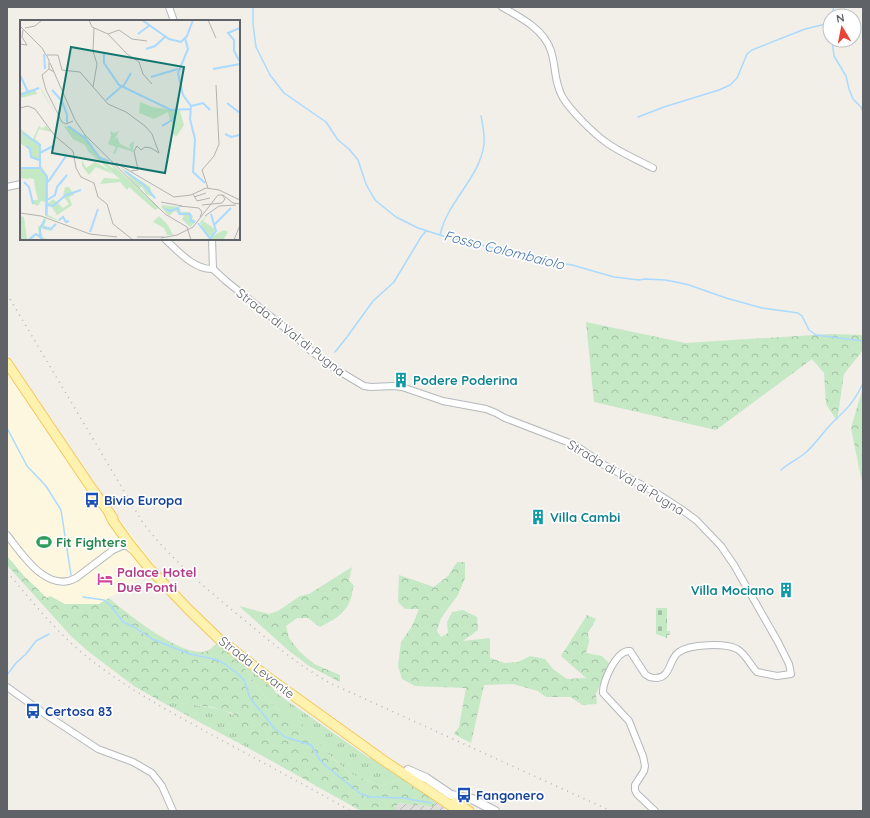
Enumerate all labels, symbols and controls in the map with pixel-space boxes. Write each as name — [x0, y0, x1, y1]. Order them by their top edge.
north arrow — [822, 8, 862, 48]
text: N — [835, 11, 845, 26]
inset map — [20, 20, 240, 240]
water label: Fosso Colombaiolo — [442, 226, 567, 274]
street label: Strada di Val di Pugna — [233, 285, 349, 379]
building icon: Podere Poderina — [392, 371, 410, 389]
place label: Podere Poderina — [413, 372, 518, 388]
street label: Strada di Val di Pugna — [565, 436, 687, 518]
bus stop icon: Bivio Europa — [83, 491, 101, 509]
place label: Bivio Europa — [104, 492, 182, 508]
building icon: Villa Cambi — [529, 508, 547, 526]
place label: Villa Cambi — [550, 509, 620, 525]
sports icon: Fit Fighters — [35, 533, 53, 551]
place label: Fit Fighters — [56, 534, 126, 550]
place label: Palace Hotel Due Ponti — [117, 564, 197, 595]
hotel icon: Palace Hotel Due Ponti — [96, 570, 114, 588]
building icon: Villa Mociano — [777, 581, 795, 599]
place label: Villa Mociano — [691, 582, 774, 598]
street label: Strada Levante — [216, 632, 298, 702]
bus stop icon: Certosa 83 — [24, 702, 42, 720]
place label: Certosa 83 — [45, 703, 112, 719]
bus stop icon: Fangonero — [455, 786, 473, 804]
place label: Fangonero — [476, 787, 544, 803]

